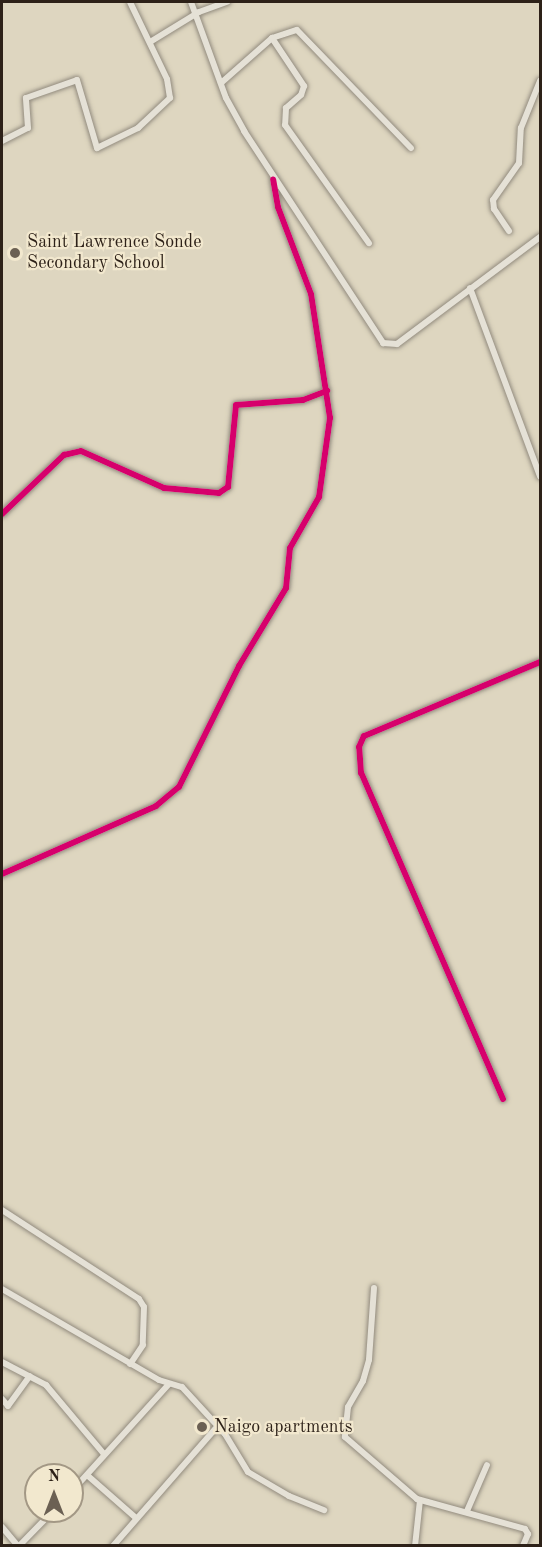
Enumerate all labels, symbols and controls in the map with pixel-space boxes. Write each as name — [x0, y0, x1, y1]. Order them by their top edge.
place label: Saint Lawrence Sonde Secondary School — [27, 232, 201, 274]
marker: Saint Lawrence Sonde Secondary School — [8, 246, 22, 260]
place label: Naigo apartments — [214, 1416, 352, 1438]
marker: Naigo apartments — [195, 1420, 209, 1434]
north arrow — [24, 1463, 84, 1523]
text: N — [48, 1469, 60, 1485]

